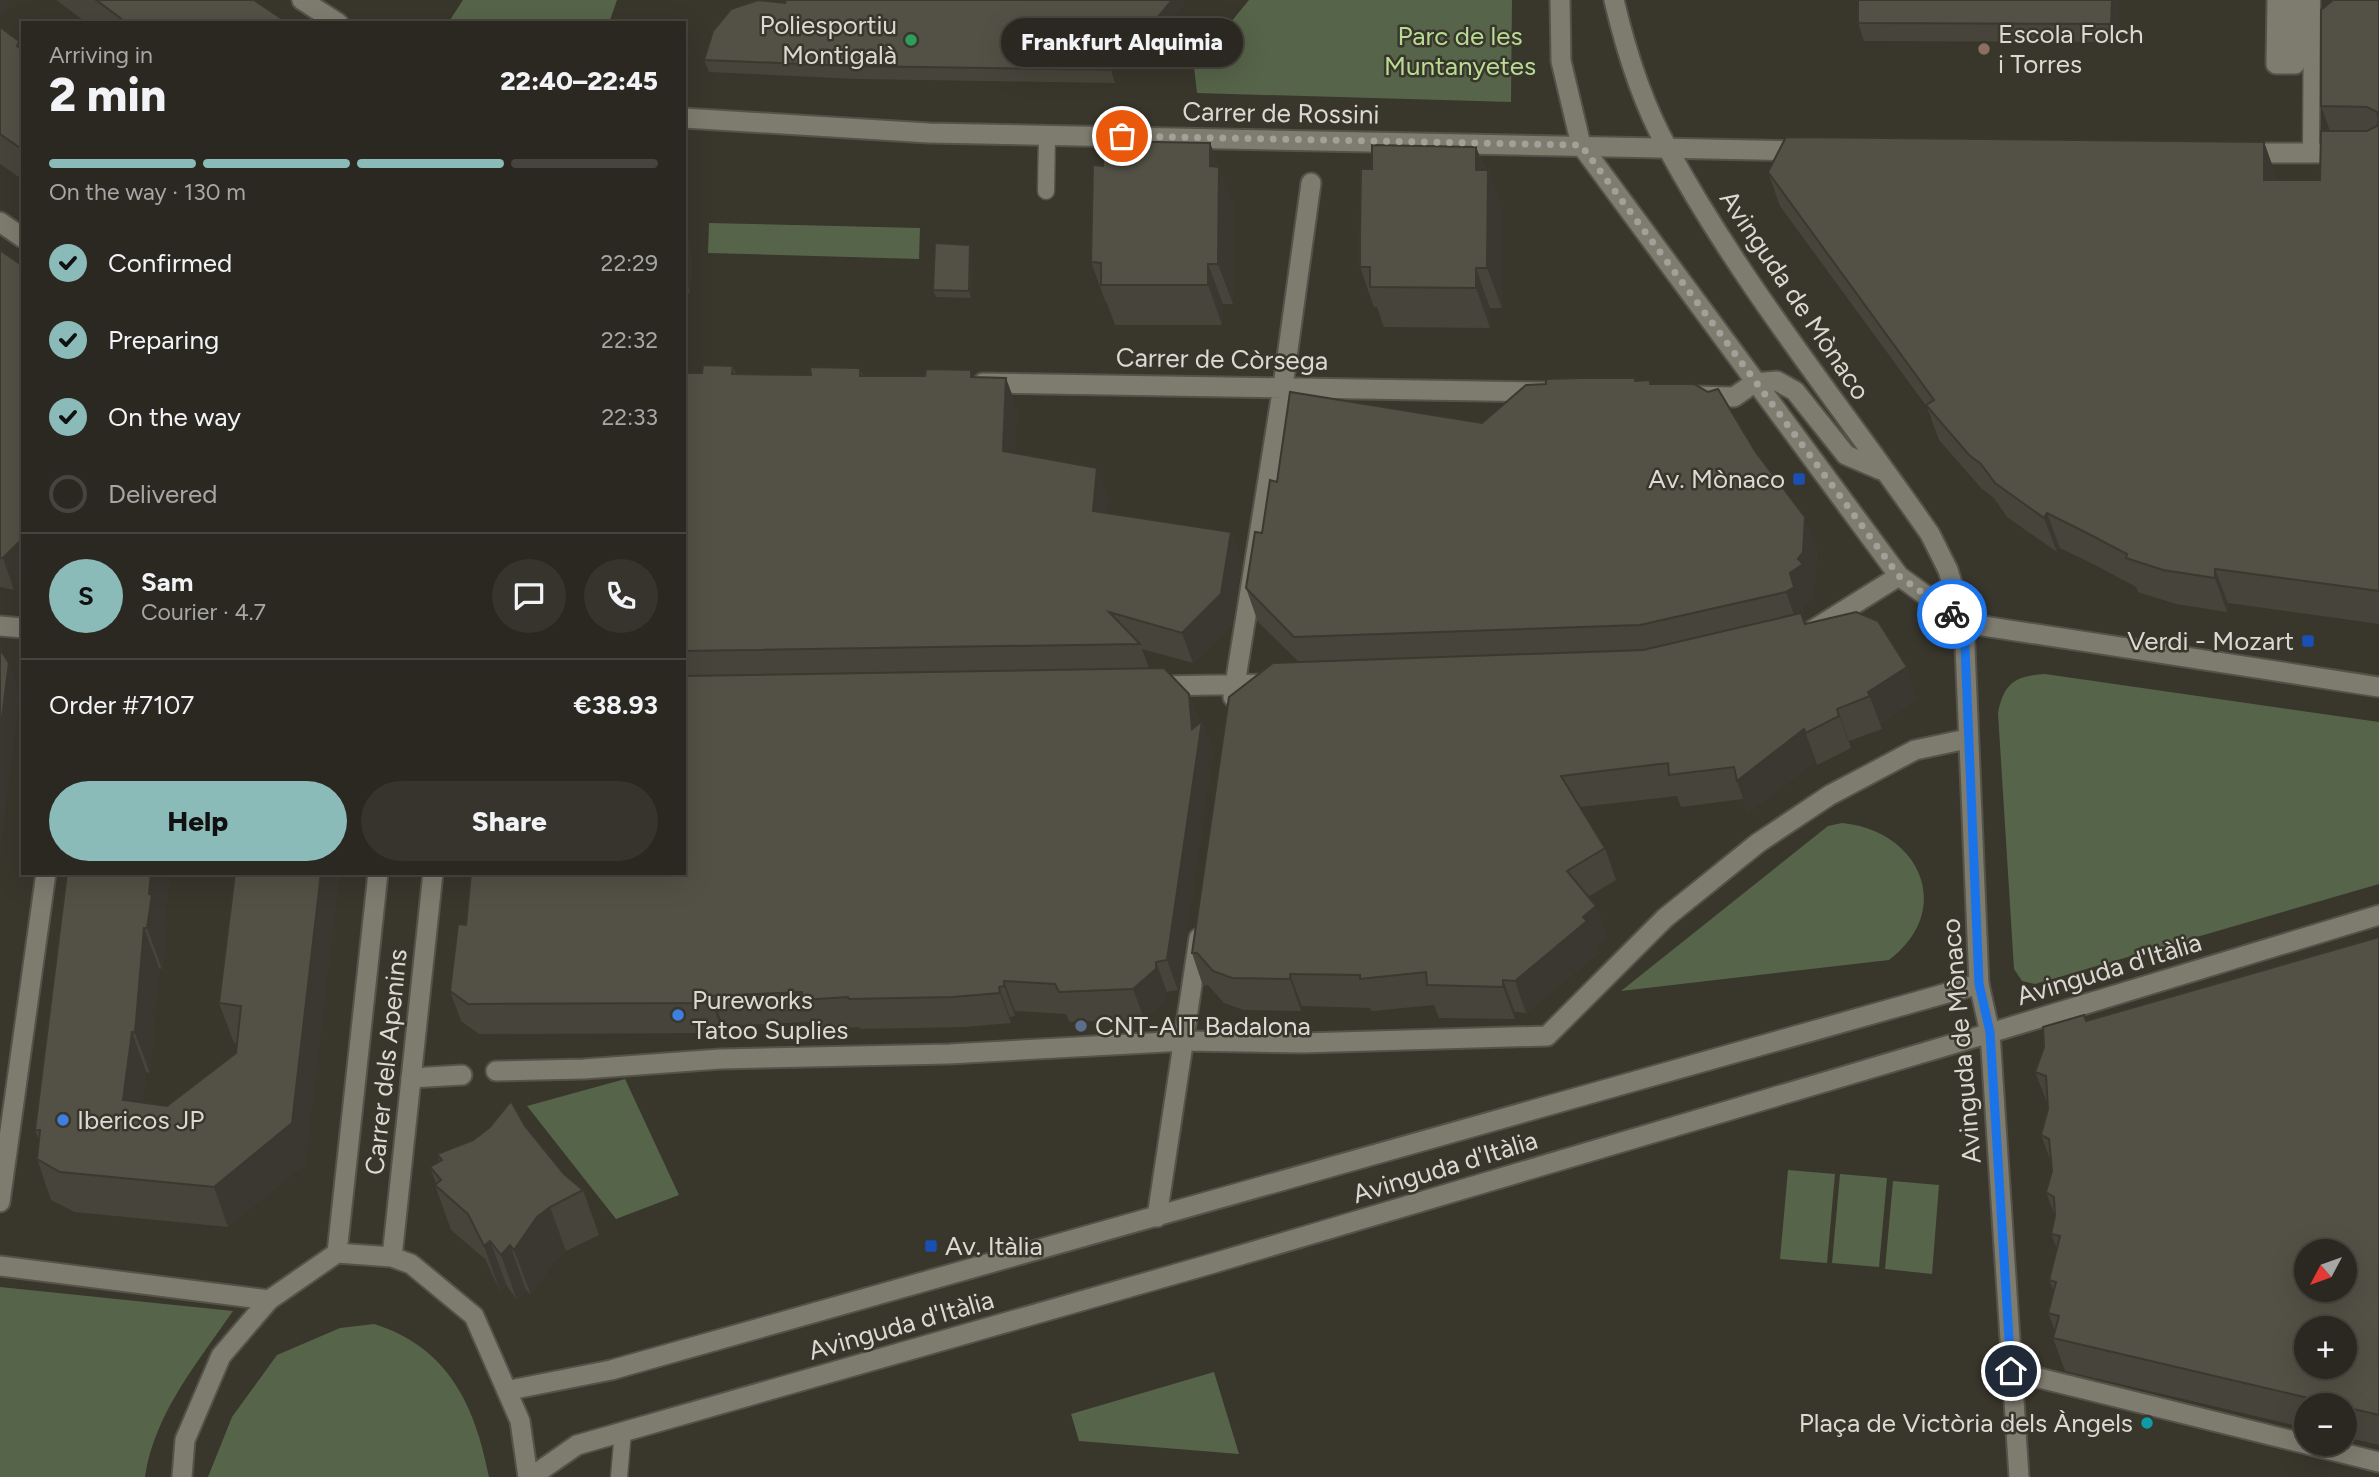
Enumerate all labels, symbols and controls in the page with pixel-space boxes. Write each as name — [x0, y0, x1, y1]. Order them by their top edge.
place label: Poliesportiu Montigalà — [759, 9, 897, 71]
callout: Frankfurt Alquimia — [1001, 17, 1243, 66]
place label: Escola Folch i Torres — [1998, 18, 2143, 80]
park label: Parc de les Muntanyetes — [1384, 20, 1536, 82]
text: Frankfurt Alquimia — [1021, 28, 1223, 56]
marker: Poliesportiu Montigalà — [903, 32, 919, 48]
text: Arriving in — [49, 41, 153, 69]
marker: Escola Folch i Torres — [1976, 41, 1992, 57]
text: 22:40–22:45 — [500, 65, 658, 97]
text: 2 min — [49, 67, 166, 123]
street label: Carrer de Rossini — [1182, 95, 1380, 131]
pin — [1092, 106, 1152, 166]
icon: bag — [1103, 117, 1141, 155]
text: On the way · 130 m — [49, 178, 246, 206]
street label: Avinguda de Mònaco — [1713, 184, 1877, 406]
icon: check — [49, 244, 87, 282]
text: Confirmed — [108, 247, 232, 279]
text: 22:29 — [601, 249, 658, 277]
icon: check — [49, 321, 87, 359]
text: Preparing — [108, 324, 219, 356]
text: 22:32 — [601, 326, 658, 354]
street label: Carrer de Còrsega — [1116, 341, 1328, 377]
icon: check — [49, 398, 87, 436]
text: On the way — [108, 401, 241, 433]
text: 22:33 — [601, 403, 658, 431]
place label: Av. Mònaco — [1648, 463, 1785, 495]
marker: Av. Mònaco — [1791, 471, 1807, 487]
text: Delivered — [108, 478, 217, 510]
button: chat — [492, 559, 566, 633]
button: phone — [584, 559, 658, 633]
text: Sam — [141, 566, 193, 598]
courier — [1917, 579, 1987, 649]
text: S — [78, 580, 94, 612]
icon: bike — [1933, 595, 1971, 633]
text: Courier · 4.7 — [141, 598, 266, 626]
place label: Verdi - Mozart — [2127, 625, 2294, 657]
marker: Verdi - Mozart — [2300, 633, 2316, 649]
text: Order #7107 — [49, 689, 194, 721]
text: €38.93 — [574, 689, 658, 721]
button: Help — [49, 781, 347, 861]
button: Share — [361, 781, 658, 861]
street label: Avinguda de Mònaco — [1934, 917, 1988, 1165]
street label: Avinguda d'Itàlia — [2013, 926, 2205, 1012]
street label: Carrer dels Apenins — [358, 947, 414, 1177]
place label: Pureworks Tatoo Suplies — [692, 984, 848, 1046]
marker: Pureworks Tatoo Suplies — [670, 1007, 686, 1023]
place label: CNT-AIT Badalona — [1095, 1010, 1311, 1042]
marker: CNT-AIT Badalona — [1073, 1018, 1089, 1034]
place label: Ibericos JP — [77, 1104, 204, 1136]
marker: Ibericos JP — [55, 1112, 71, 1128]
street label: Avinguda d'Itàlia — [1349, 1124, 1541, 1210]
place label: Av. Itàlia — [945, 1230, 1043, 1262]
marker: Av. Itàlia — [923, 1238, 939, 1254]
north arrow — [2294, 1239, 2357, 1302]
map controls — [2294, 1239, 2357, 1456]
street label: Avinguda d'Itàlia — [805, 1283, 997, 1367]
button: + — [2294, 1316, 2357, 1379]
pin — [1981, 1341, 2041, 1401]
icon: home — [1992, 1352, 2030, 1390]
button: − — [2294, 1393, 2357, 1456]
place label: Plaça de Victòria dels Àngels — [1799, 1407, 2133, 1439]
marker: Plaça de Victòria dels Àngels — [2139, 1415, 2155, 1431]

